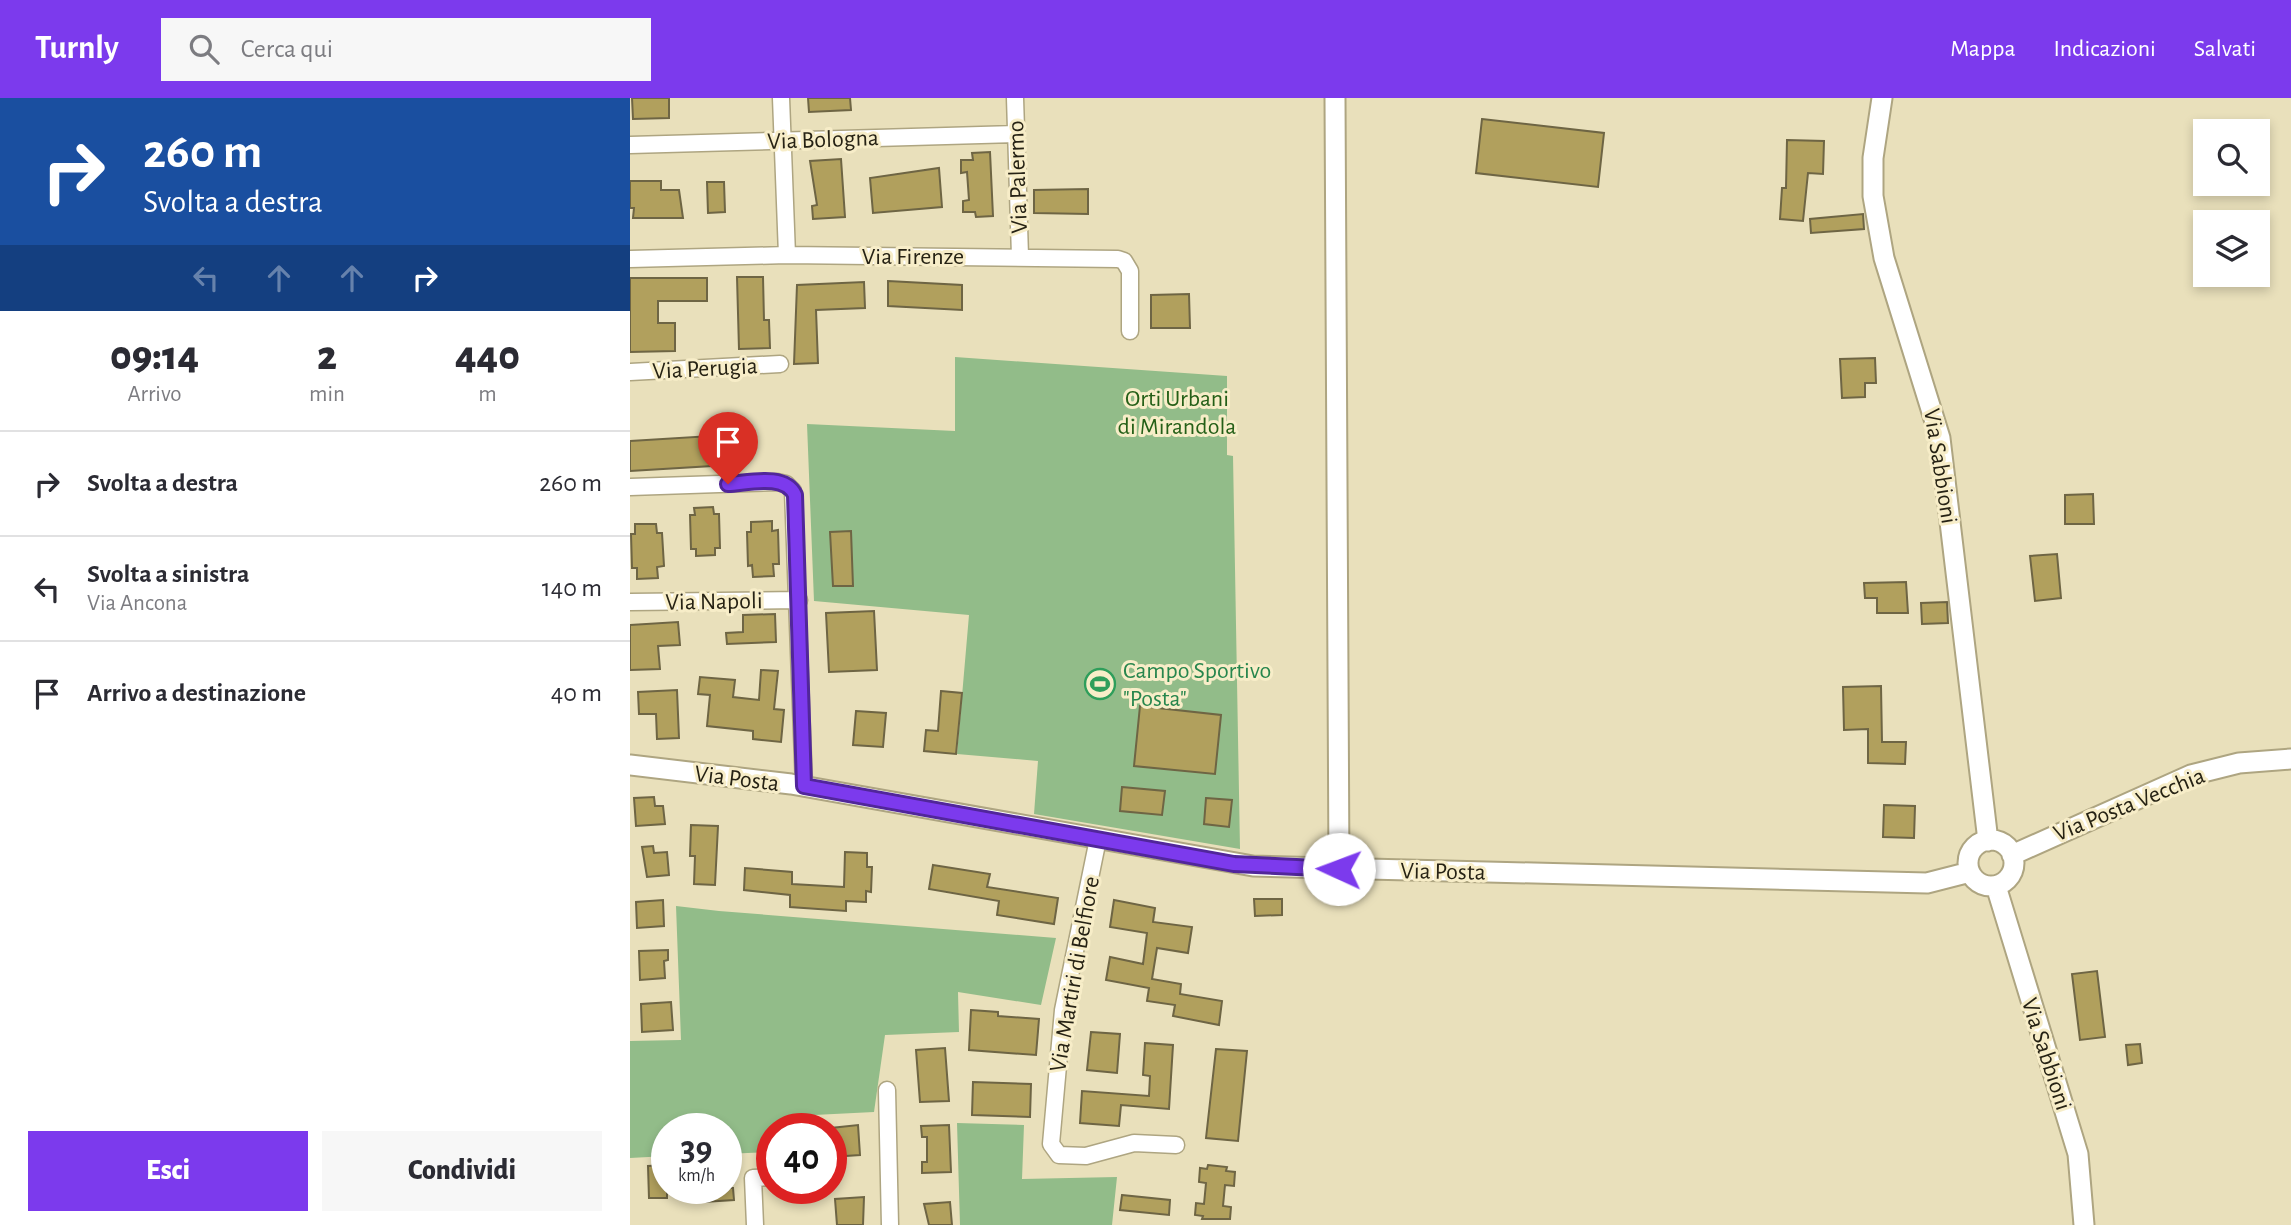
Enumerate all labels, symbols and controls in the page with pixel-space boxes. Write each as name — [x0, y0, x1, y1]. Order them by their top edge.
search box — [161, 18, 651, 81]
icon: search — [185, 30, 223, 68]
text: Turnly — [35, 32, 119, 65]
text: Cerca qui — [241, 36, 333, 62]
text: Mappa — [1950, 37, 2015, 61]
text: Indicazioni — [2053, 37, 2156, 61]
text: Salvati — [2194, 37, 2256, 61]
map controls — [2193, 119, 2270, 287]
button: search — [2193, 119, 2270, 196]
street label: Via Palermo — [1004, 120, 1032, 234]
icon: right — [28, 126, 119, 217]
street label: Via Bologna — [767, 126, 879, 154]
text: 260 m — [143, 128, 262, 177]
text: Svolta a destra — [143, 186, 323, 218]
button: layers — [2193, 210, 2270, 287]
street label: Via Firenze — [862, 245, 964, 269]
icon: left — [187, 259, 225, 297]
icon: ahead — [260, 259, 298, 297]
icon: ahead — [333, 259, 371, 297]
icon: right — [406, 259, 444, 297]
text: 09:14 — [110, 335, 199, 377]
text: 2 — [317, 335, 337, 377]
text: 440 — [455, 335, 520, 377]
street label: Via Perugia — [652, 354, 758, 384]
text: Arrivo — [127, 383, 182, 406]
text: min — [309, 383, 345, 406]
text: m — [478, 383, 497, 406]
park label: Orti Urbani di Mirandola — [1118, 387, 1236, 439]
street label: Via Sabbioni — [1919, 407, 1961, 526]
pin — [698, 412, 758, 484]
icon: arrive — [709, 423, 747, 461]
icon: right — [28, 465, 66, 503]
text: Svolta a destra — [87, 470, 238, 496]
text: 260 m — [539, 470, 602, 496]
text: Svolta a sinistra — [87, 561, 249, 587]
icon: left — [28, 570, 66, 608]
text: 140 m — [542, 575, 602, 601]
street label: Via Napoli — [665, 589, 763, 615]
text: Via Ancona — [87, 592, 187, 615]
place label: Campo Sportivo "Posta" — [1123, 659, 1271, 711]
sports icon: Campo Sportivo "Posta" — [1083, 667, 1117, 701]
icon: arrive — [28, 675, 66, 713]
text: Arrivo a destinazione — [87, 680, 306, 706]
text: 40 m — [551, 680, 602, 706]
street label: Via Posta — [693, 762, 781, 796]
street label: Via Posta Vecchia — [2050, 764, 2208, 846]
position arrow — [1302, 832, 1376, 906]
street label: Via Posta — [1400, 859, 1486, 885]
street label: Via Martiri di Belfiore — [1046, 875, 1104, 1074]
street label: Via Sabbioni — [2017, 995, 2075, 1113]
speed limit sign: 40 — [756, 1113, 847, 1204]
button: Esci — [28, 1131, 308, 1211]
button: Condividi — [322, 1131, 602, 1211]
text: 39 — [680, 1132, 712, 1167]
text: km/h — [678, 1167, 715, 1185]

